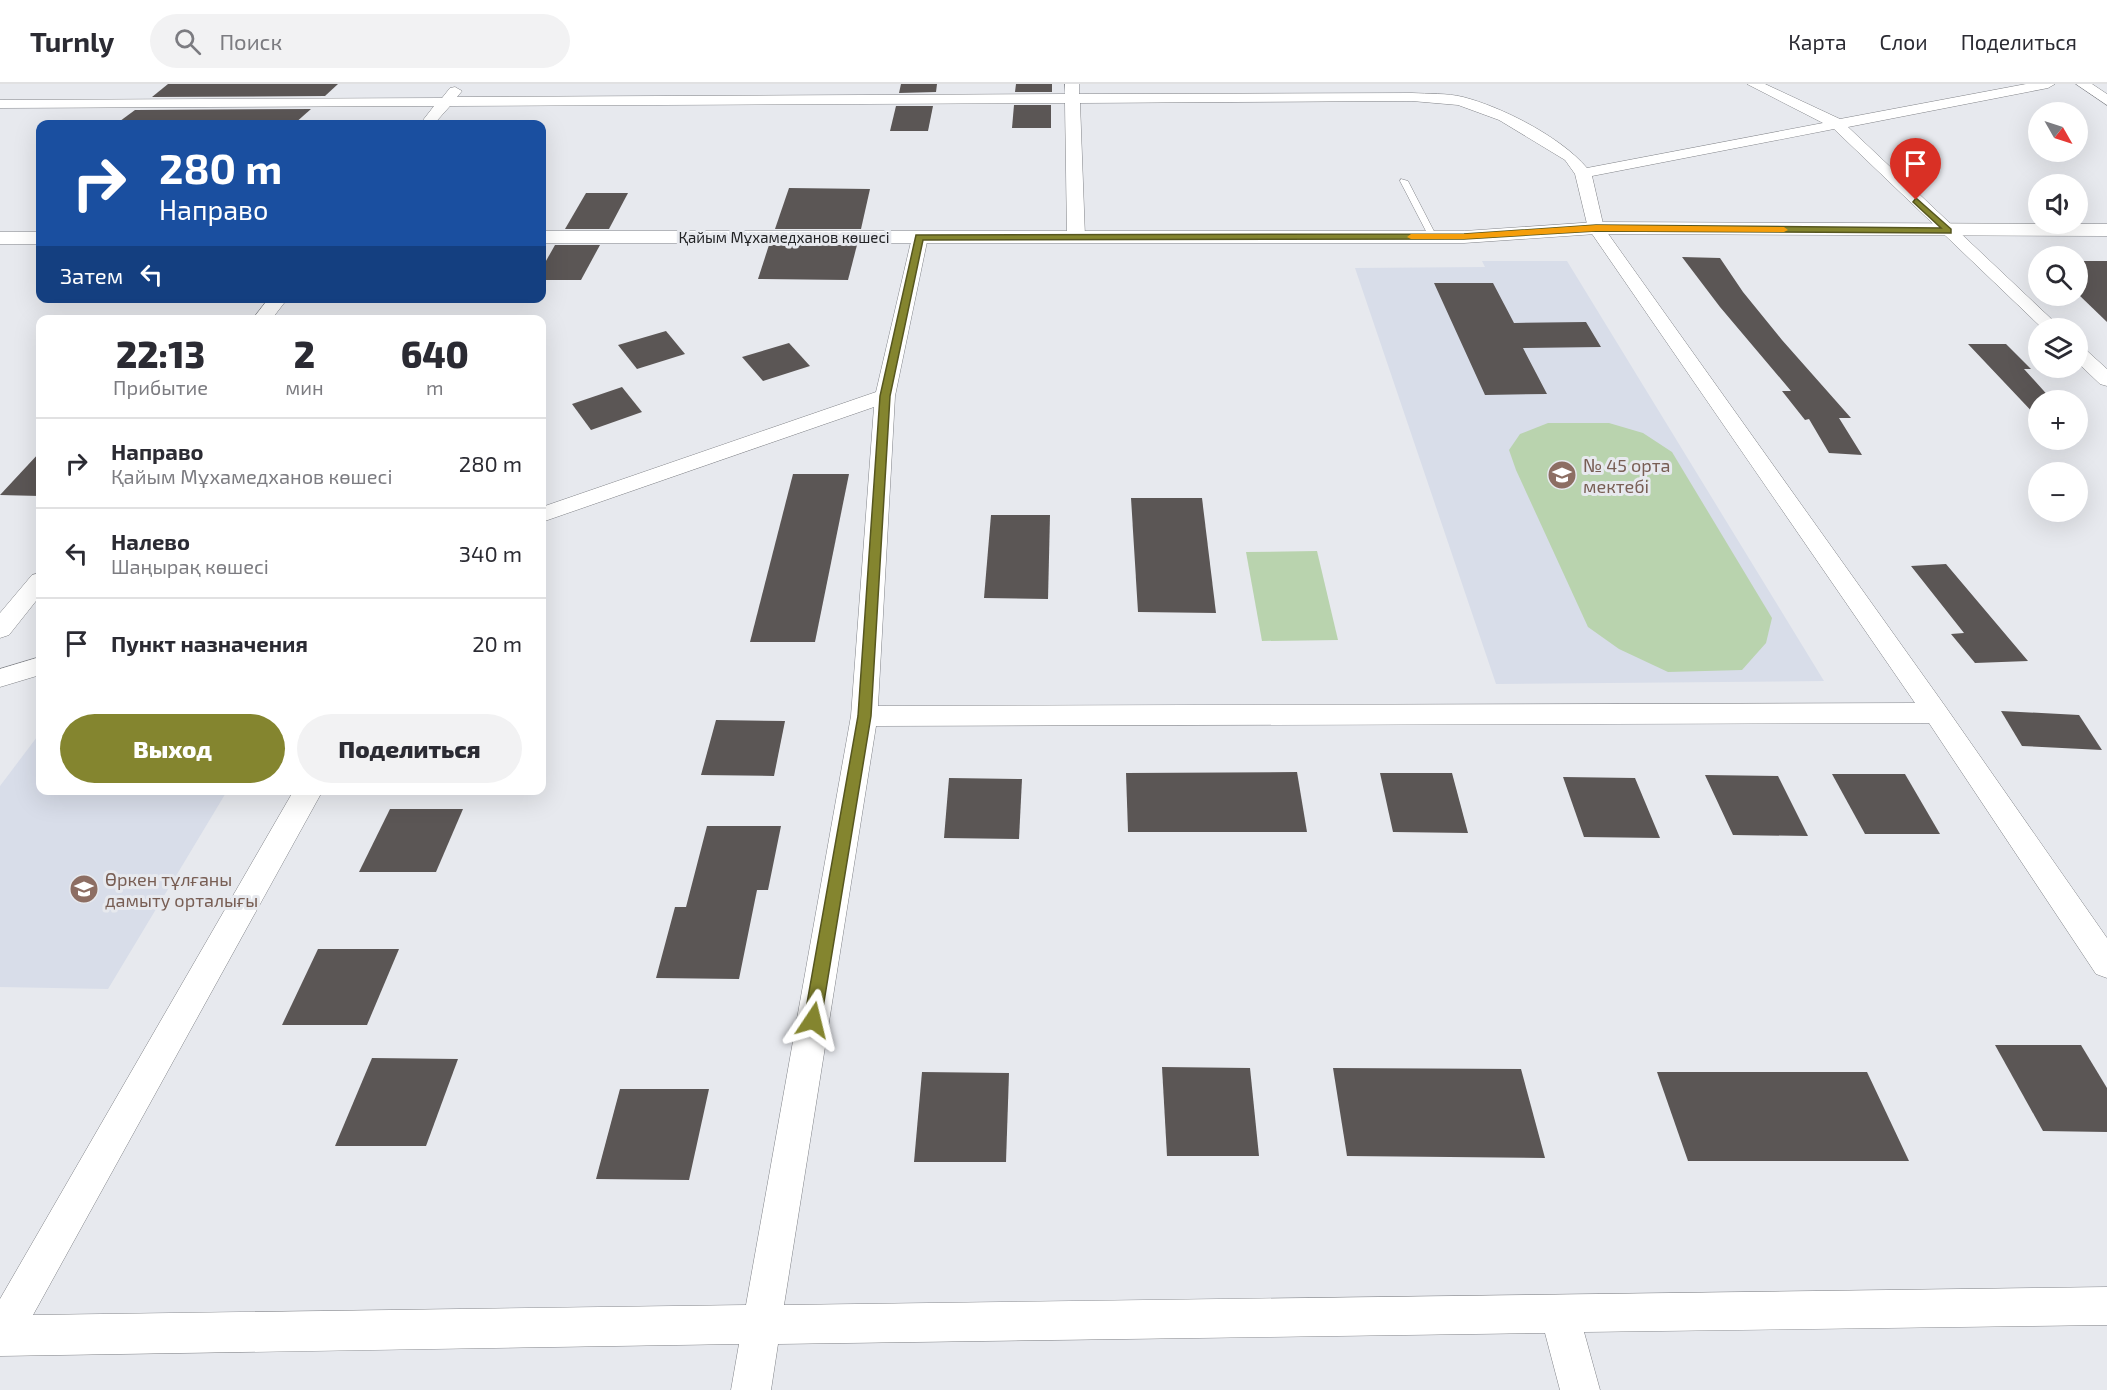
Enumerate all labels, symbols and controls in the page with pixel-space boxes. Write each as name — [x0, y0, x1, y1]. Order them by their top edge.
search box — [150, 14, 570, 68]
text: Turnly — [30, 24, 114, 58]
icon: search — [171, 25, 204, 58]
text: Поиск — [219, 28, 282, 54]
text: Карта — [1788, 29, 1847, 54]
text: Слои — [1880, 29, 1928, 54]
text: Поделиться — [1961, 29, 2077, 54]
north arrow — [2028, 102, 2088, 162]
map controls — [2028, 102, 2088, 522]
pin — [1890, 138, 1941, 200]
text: 280 m — [159, 142, 282, 192]
icon: right — [60, 144, 138, 222]
icon: arrive — [1899, 147, 1932, 180]
button: sound — [2028, 174, 2088, 234]
text: Направо — [159, 193, 268, 225]
street label: Қайым Мұхамедханов көшесі — [678, 228, 890, 246]
button: search — [2028, 246, 2088, 306]
icon: left — [135, 258, 168, 291]
text: Затем — [60, 262, 123, 288]
button: layers — [2028, 318, 2088, 378]
text: 22:13 — [116, 332, 205, 375]
text: 2 — [294, 332, 315, 375]
text: 640 — [401, 332, 469, 375]
text: Прибытие — [113, 375, 208, 399]
text: мин — [285, 375, 324, 399]
text: m — [426, 375, 444, 399]
button: + — [2028, 390, 2088, 450]
text: Направо — [111, 438, 204, 464]
icon: right — [60, 447, 93, 480]
text: 280 m — [459, 450, 522, 476]
place label: № 45 орта мектебі — [1583, 454, 1671, 497]
school or university icon: № 45 орта мектебі — [1546, 459, 1578, 491]
button: − — [2028, 462, 2088, 522]
text: Қайым Мұхамедханов көшесі — [111, 464, 392, 488]
text: Налево — [111, 528, 190, 554]
icon: left — [60, 537, 93, 570]
text: 340 m — [459, 540, 522, 566]
text: Шаңырақ көшесі — [111, 554, 269, 578]
icon: arrive — [60, 627, 93, 660]
text: Пункт назначения — [111, 630, 308, 656]
text: 20 m — [472, 630, 522, 656]
button: Выход — [60, 714, 285, 783]
button: Поделиться — [297, 714, 522, 783]
place label: Өркен тұлғаны дамыту орталығы — [105, 868, 258, 911]
school or university icon: Өркен тұлғаны дамыту орталығы — [68, 873, 100, 905]
position arrow — [781, 988, 845, 1052]

